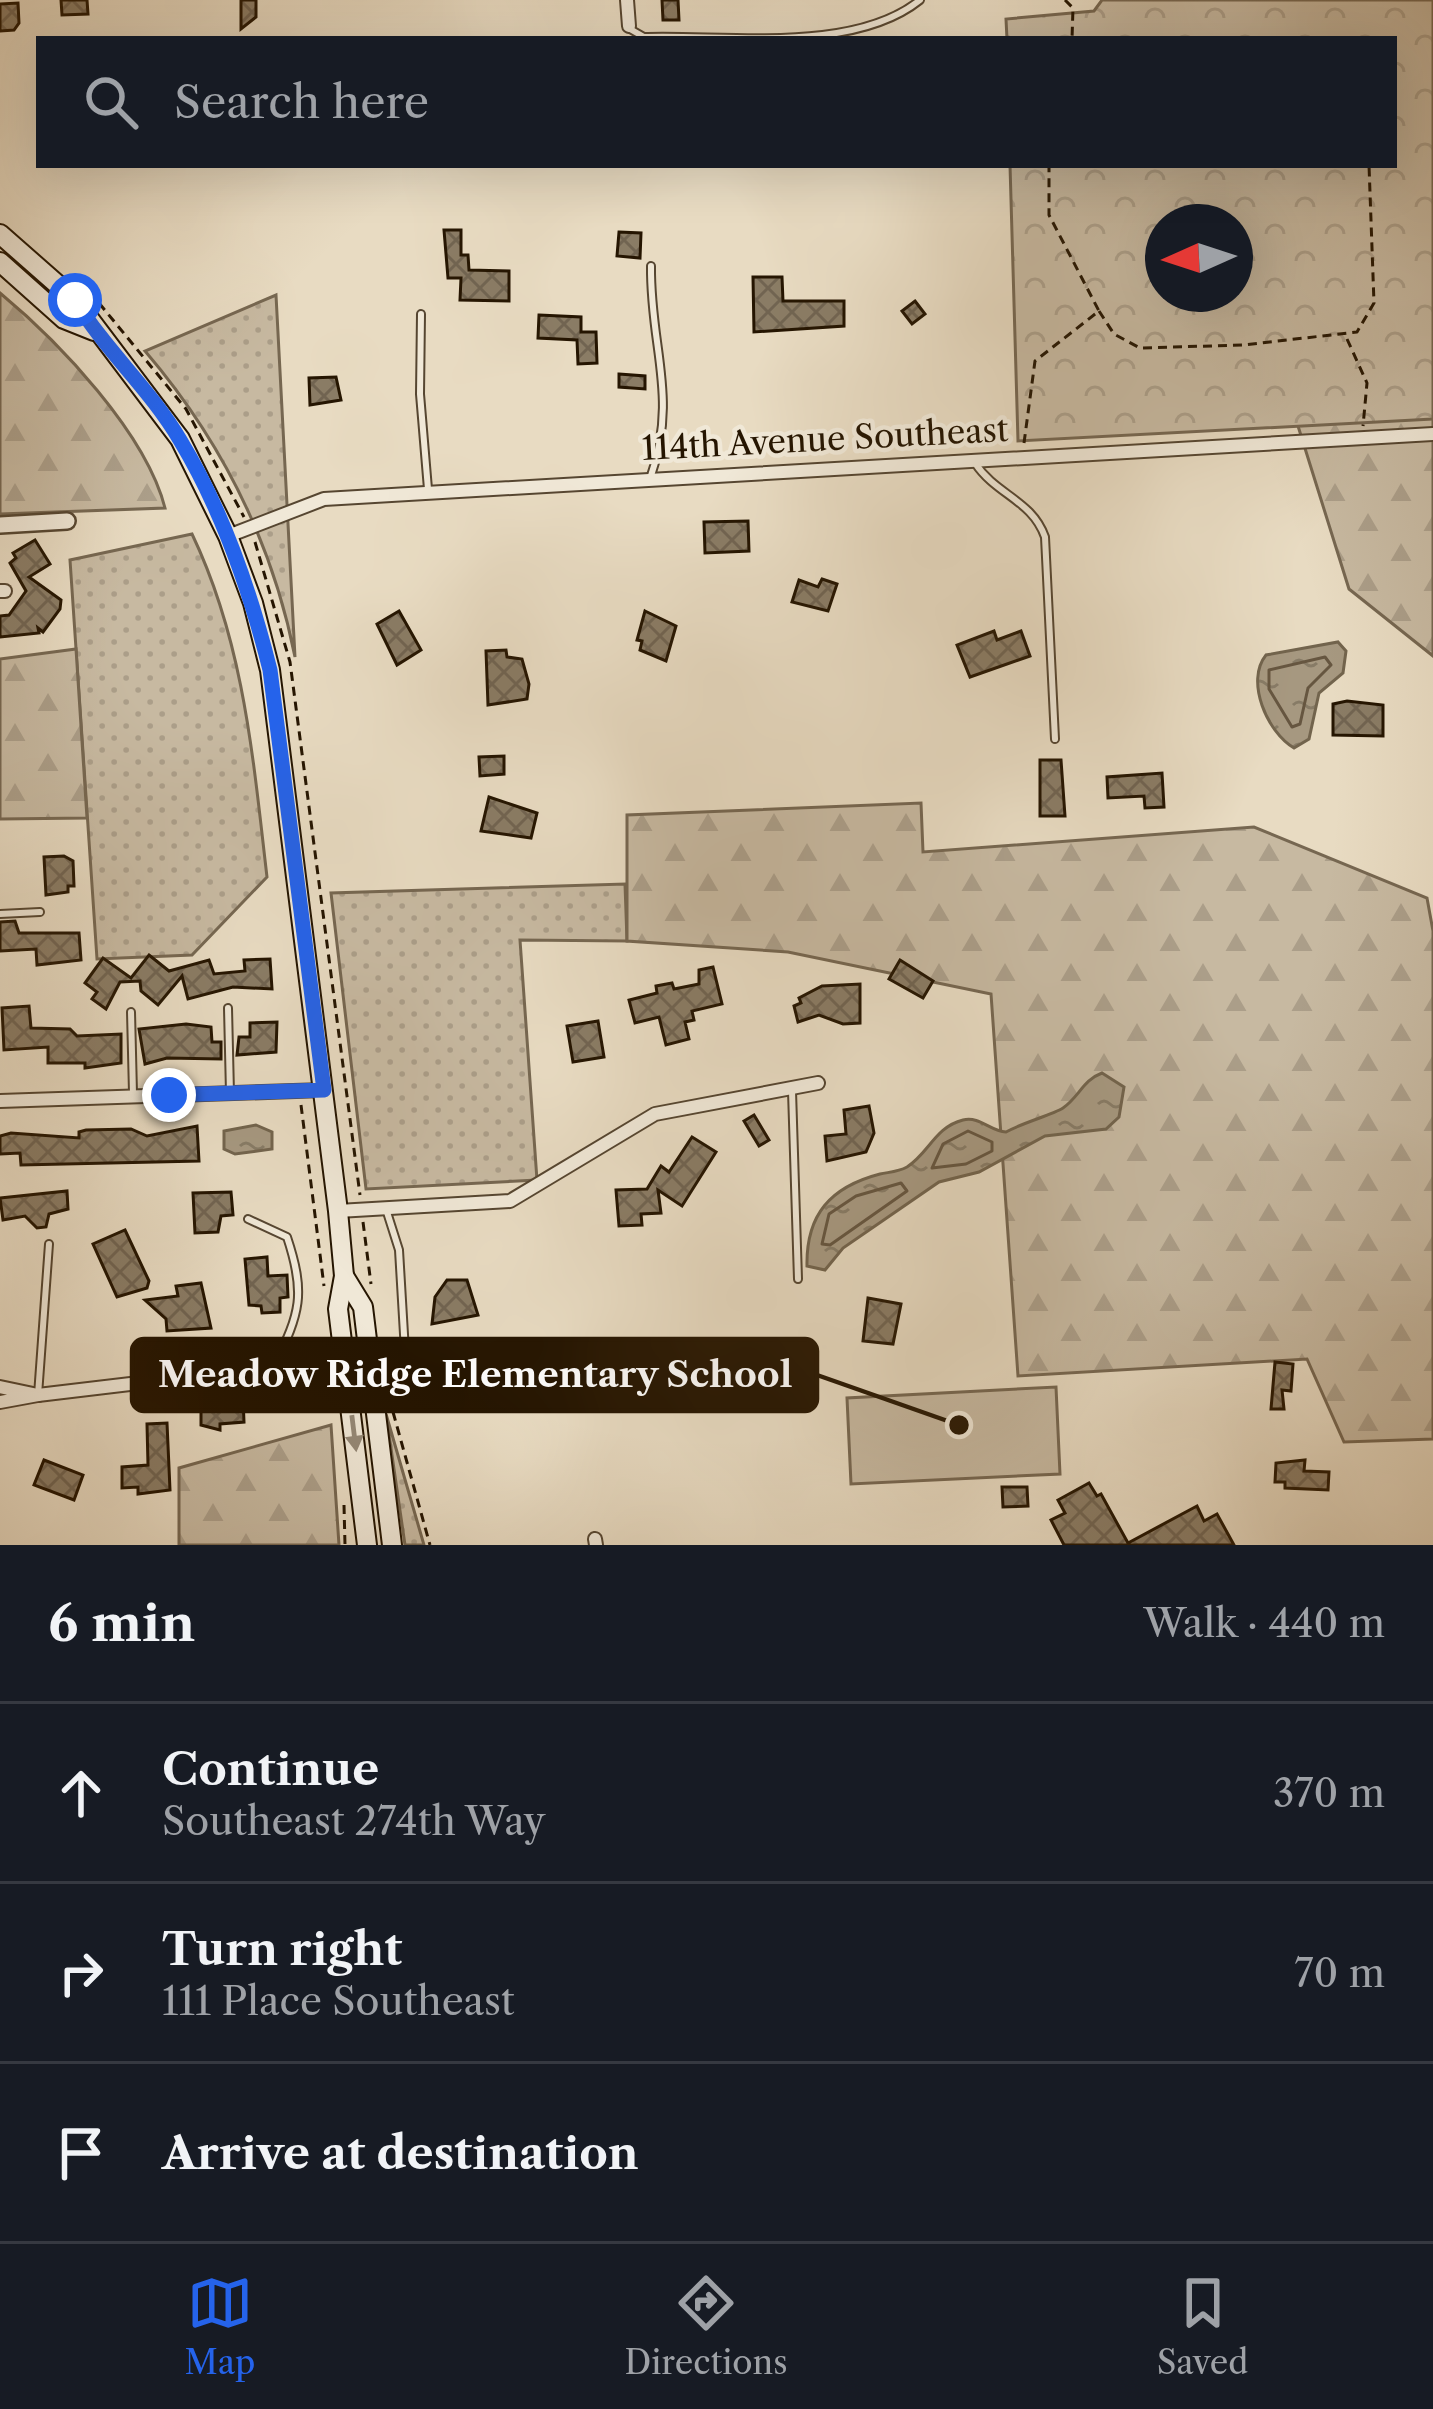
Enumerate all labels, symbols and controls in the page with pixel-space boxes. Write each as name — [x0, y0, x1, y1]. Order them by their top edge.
search box — [36, 36, 1397, 168]
icon: search — [78, 69, 144, 135]
text: Search here — [174, 74, 429, 130]
north arrow — [1145, 204, 1253, 312]
route start — [48, 273, 102, 327]
street label: 114th Avenue Southeast — [641, 409, 1010, 469]
route end — [142, 1068, 196, 1122]
callout: Meadow Ridge Elementary School — [132, 1339, 817, 1411]
text: Meadow Ridge Elementary School — [158, 1352, 792, 1396]
one-way arrow — [344, 1415, 363, 1452]
text: 6 min — [48, 1592, 195, 1654]
text: Walk · 440 m — [1144, 1599, 1385, 1647]
text: Continue — [162, 1741, 379, 1797]
icon: ahead — [48, 1760, 114, 1826]
text: 370 m — [1273, 1769, 1385, 1817]
text: Southeast 274th Way — [162, 1797, 545, 1845]
text: Turn right — [162, 1921, 402, 1977]
icon: right — [48, 1940, 114, 2006]
text: 70 m — [1294, 1949, 1385, 1997]
text: 111 Place Southeast — [162, 1977, 515, 2025]
icon: arrive — [48, 2120, 114, 2186]
text: Arrive at destination — [162, 2125, 639, 2181]
tab: Map — [185, 2270, 255, 2383]
tab: Directions — [625, 2270, 788, 2383]
tab: Saved — [1157, 2270, 1248, 2383]

